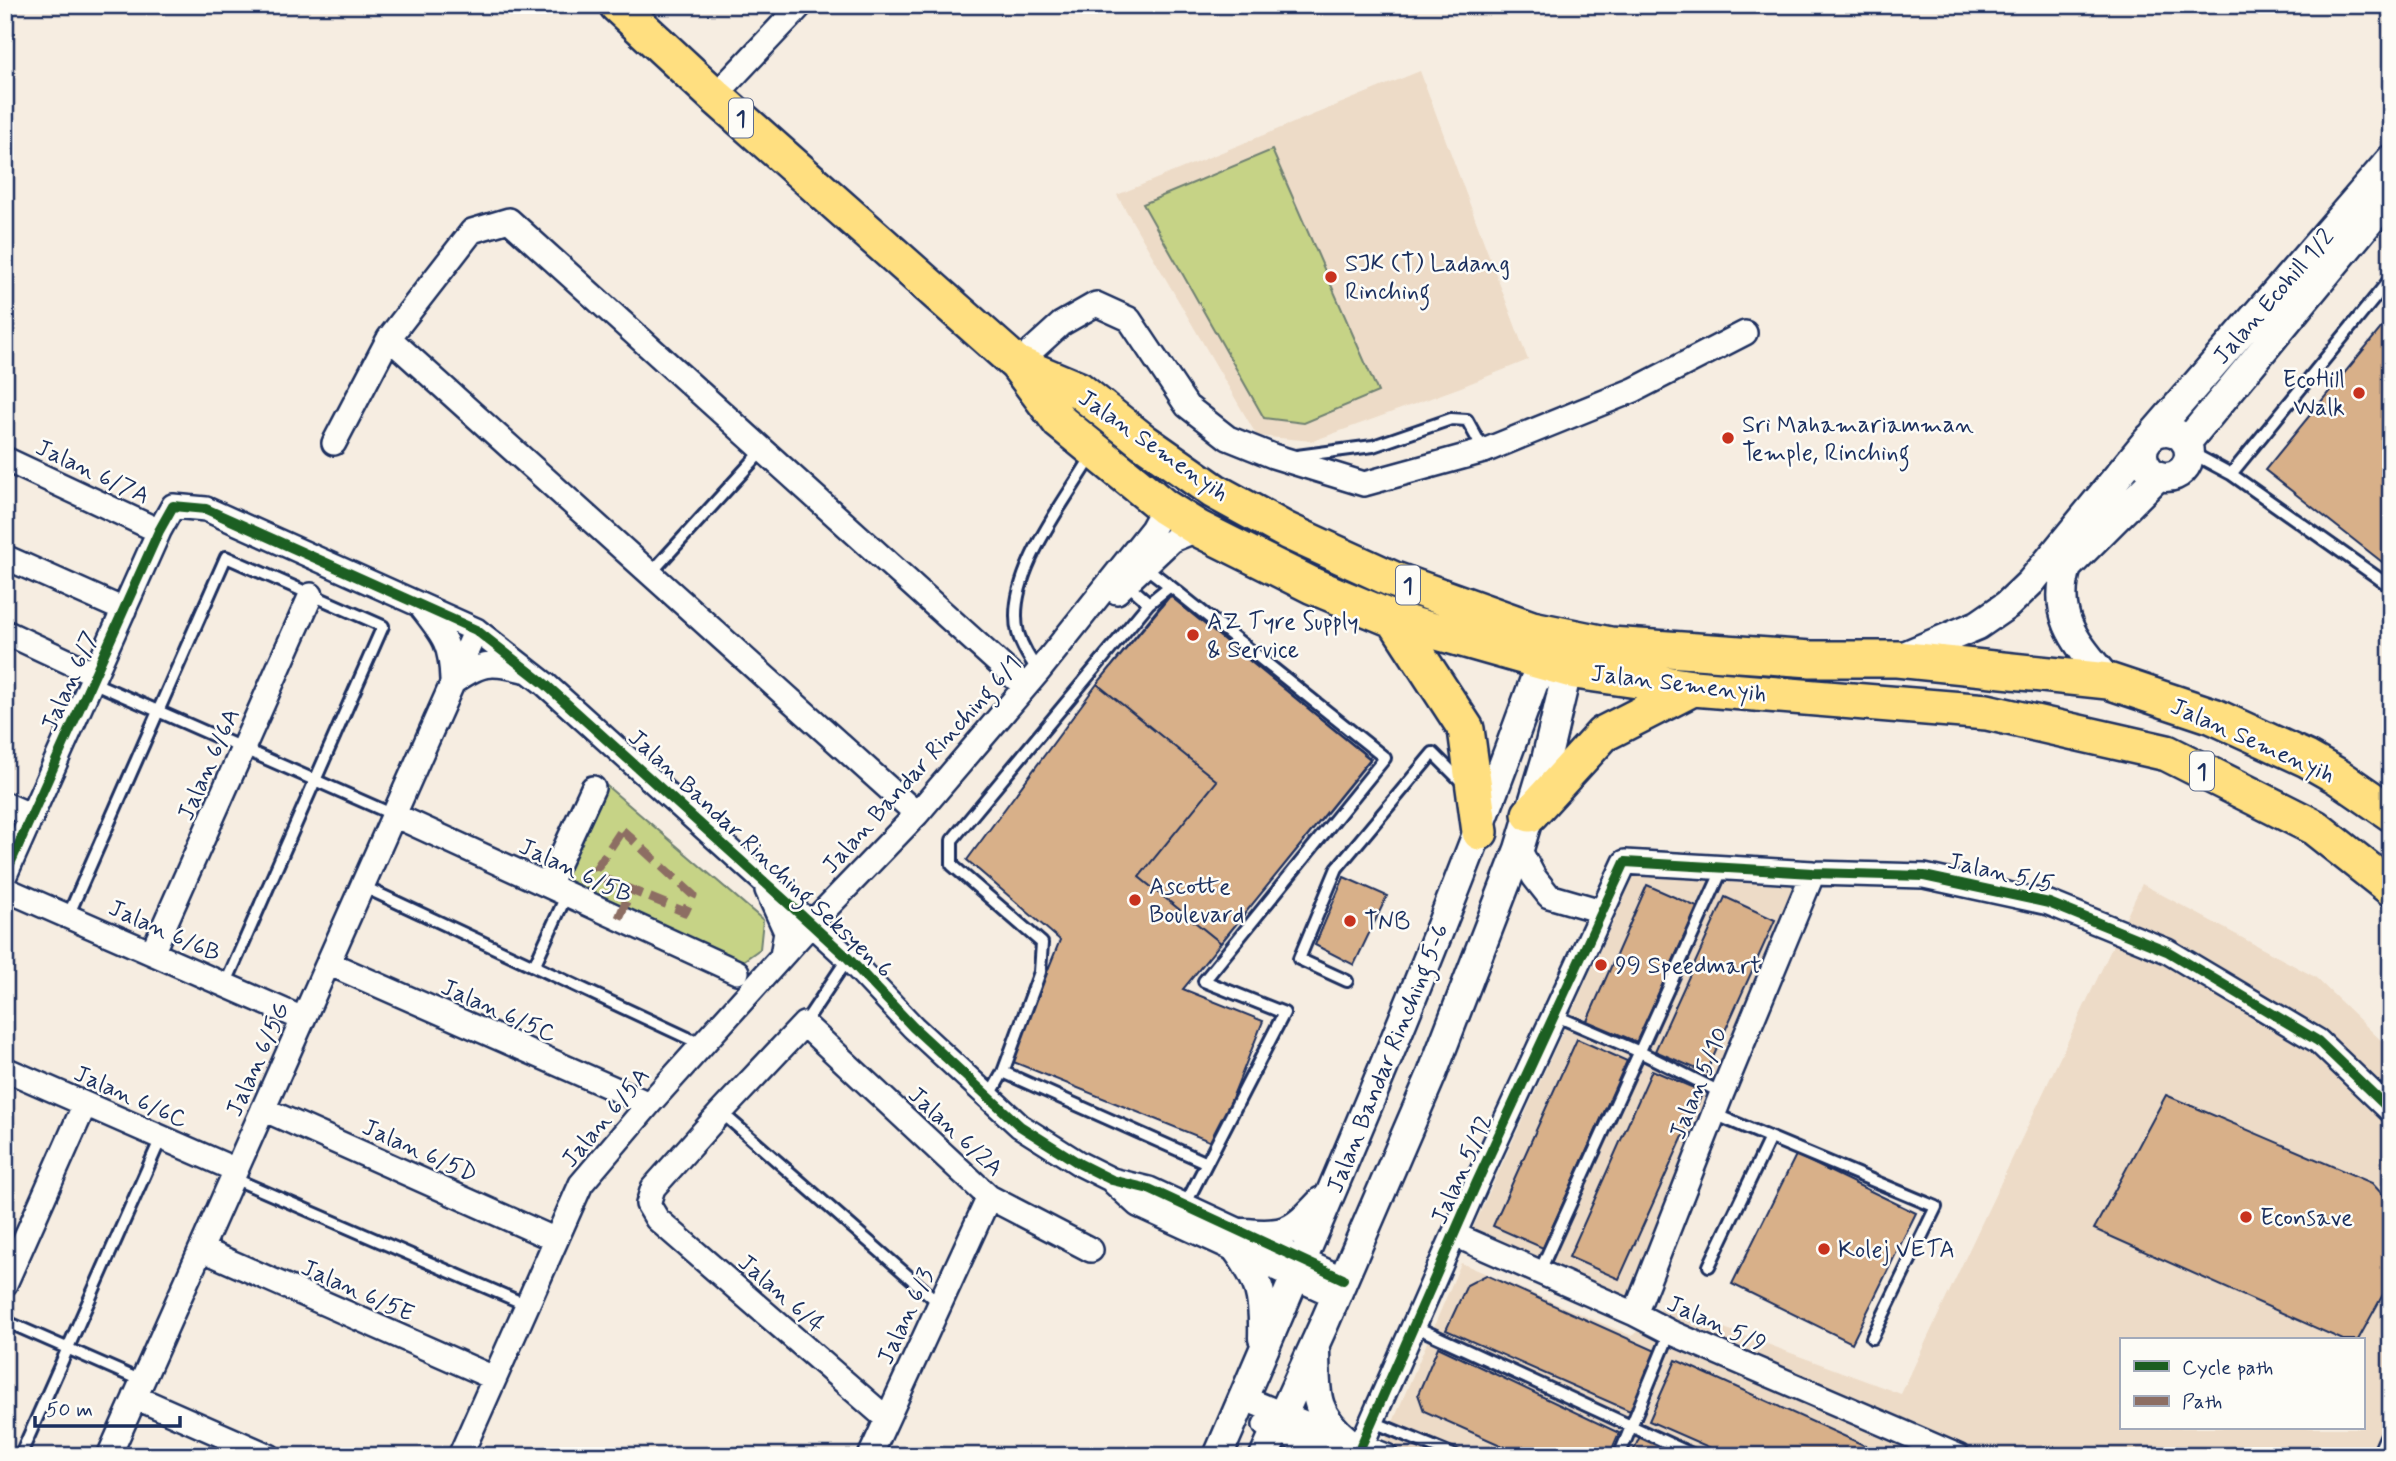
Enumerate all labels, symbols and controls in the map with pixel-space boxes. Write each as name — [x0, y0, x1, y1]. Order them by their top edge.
road number: 1 — [729, 99, 753, 138]
street label: Jalan Ecohill 1/2 — [2207, 222, 2342, 371]
place label: SJK (T) Ladang Rinching — [1345, 249, 1510, 311]
marker: SJK (T) Ladang Rinching — [1323, 269, 1339, 285]
place label: EcoHill Walk — [2283, 365, 2345, 424]
street label: Jalan Semenyih — [1072, 383, 1234, 510]
marker: EcoHill Walk — [2351, 385, 2367, 401]
place label: Sri Mahamariamman Temple, Rinching — [1742, 410, 1974, 472]
marker: Sri Mahamariamman Temple, Rinching — [1720, 430, 1736, 446]
street label: Jalan 6/7A — [31, 433, 154, 512]
road number: 1 — [1396, 566, 1420, 604]
place label: AZ Tyre Supply & Service — [1207, 607, 1359, 666]
street label: Jalan 6/7 — [35, 627, 106, 736]
marker: AZ Tyre Supply & Service — [1185, 627, 1201, 643]
street label: Jalan Bandar Rinching 6/1 — [816, 649, 1031, 883]
street label: Jalan Semenyih — [1589, 658, 1768, 711]
street label: Jalan Semenyih — [2165, 691, 2339, 791]
street label: Jalan 6/6A — [171, 704, 248, 826]
street label: Jalan Bandar Rinching Seksyen 6 — [619, 723, 899, 988]
road number: 1 — [2190, 751, 2214, 790]
street label: Jalan 6/5B — [514, 832, 637, 911]
street label: Jalan 5/5 — [1944, 846, 2057, 901]
place label: Ascotte Boulevard — [1149, 872, 1244, 931]
marker: Ascotte Boulevard — [1127, 892, 1143, 908]
street label: Jalan 6/6B — [104, 893, 225, 970]
place label: TNB — [1364, 907, 1410, 938]
marker: TNB — [1342, 913, 1358, 929]
street label: Jalan Bandar Rinching 5-6 — [1320, 919, 1459, 1199]
place label: 99 Speedmart — [1615, 951, 1761, 982]
marker: 99 Speedmart — [1593, 957, 1609, 973]
street label: Jalan 6/5C — [436, 972, 561, 1051]
street label: Jalan 6/5G — [219, 998, 297, 1122]
street label: Jalan 5/10 — [1663, 1023, 1736, 1144]
street label: Jalan 6/6C — [69, 1059, 192, 1136]
street label: Jalan 6/5A — [555, 1061, 657, 1175]
street label: Jalan 6/2A — [901, 1080, 1009, 1184]
street label: Jalan 5/12 — [1424, 1110, 1500, 1229]
street label: Jalan 6/5D — [357, 1112, 482, 1190]
place label: Econsave — [2260, 1203, 2353, 1234]
marker: Econsave — [2238, 1209, 2254, 1225]
place label: Kolej VETA — [1838, 1235, 1955, 1266]
marker: Kolej VETA — [1816, 1241, 1832, 1257]
street label: Jalan 6/4 — [731, 1248, 831, 1341]
street label: Jalan 6/5E — [296, 1253, 419, 1330]
street label: Jalan 6/3 — [871, 1263, 942, 1370]
street label: Jalan 5/9 — [1662, 1289, 1771, 1360]
legend — [2120, 1338, 2364, 1430]
text: Cycle path — [2182, 1354, 2273, 1382]
scale bar — [35, 1384, 180, 1428]
text: Path — [2182, 1388, 2222, 1416]
text: 50 m — [46, 1396, 93, 1424]

